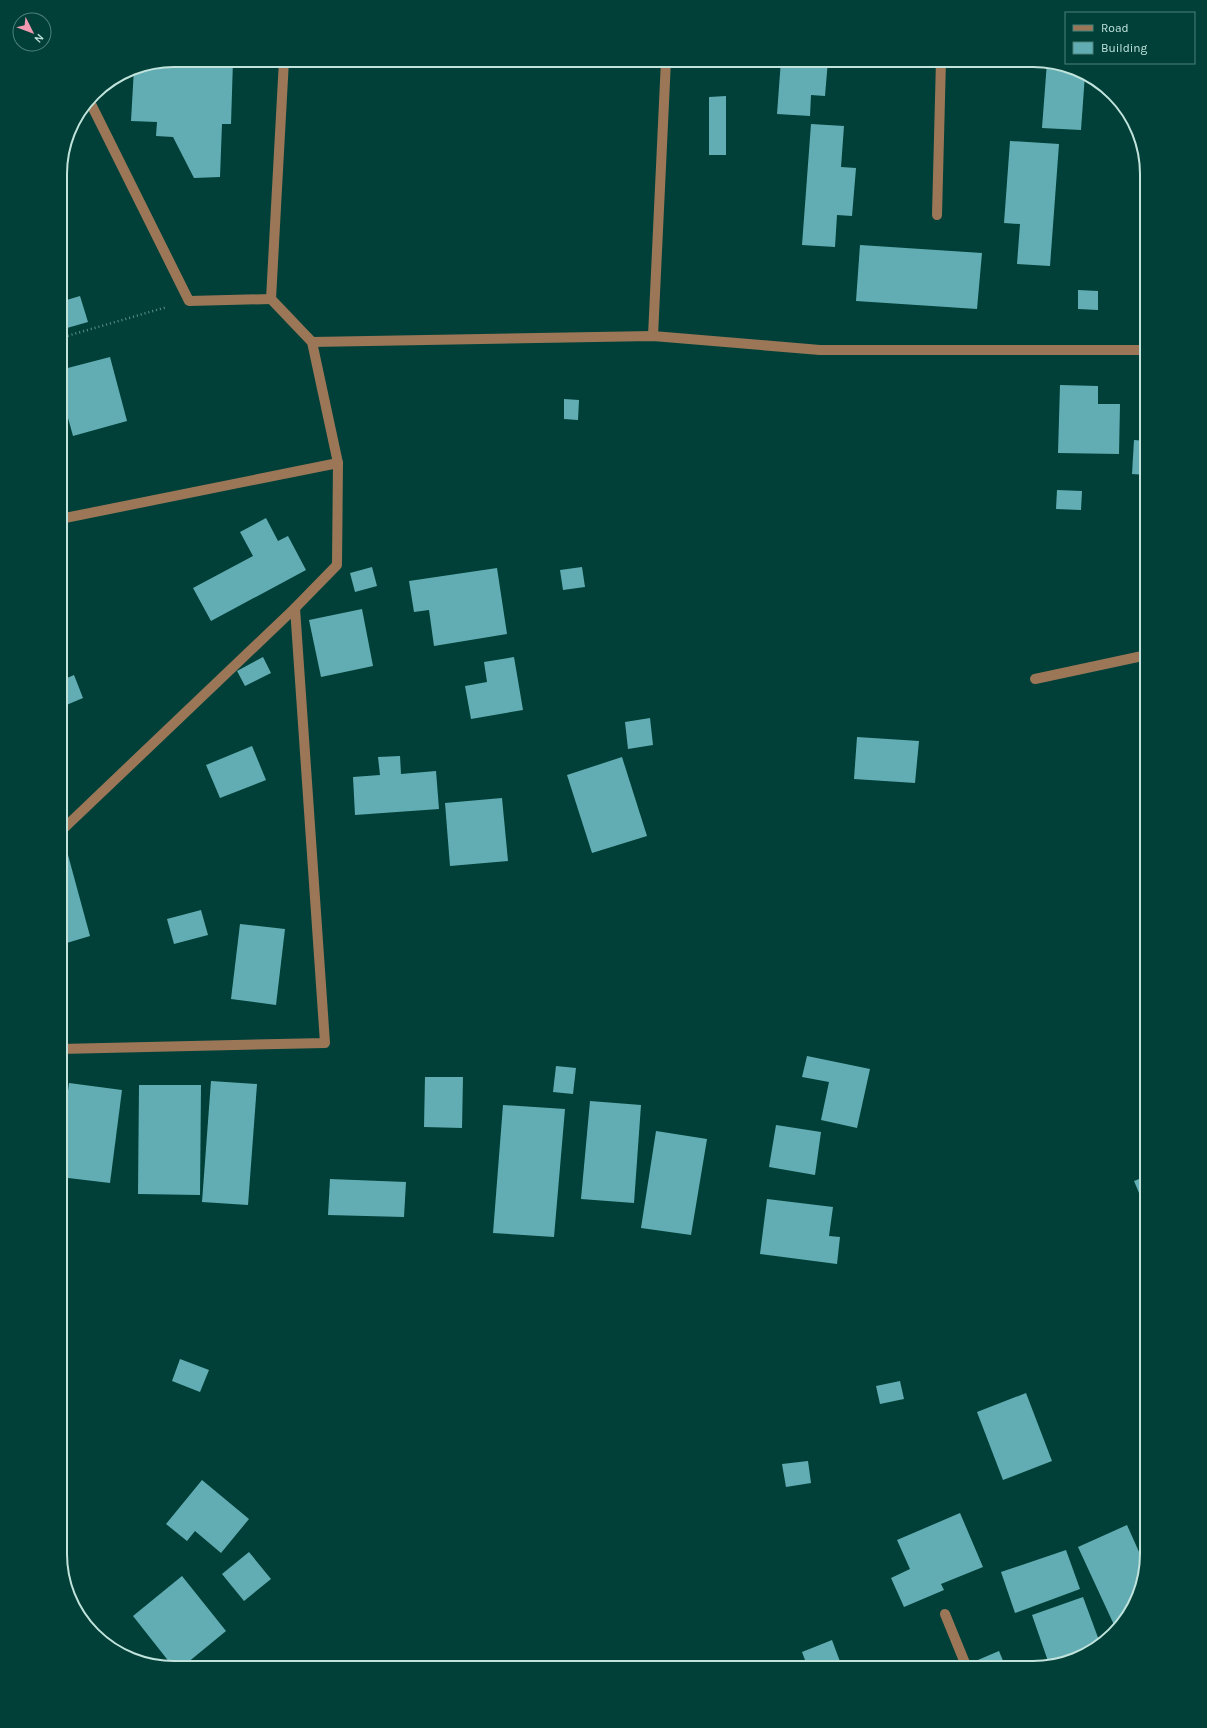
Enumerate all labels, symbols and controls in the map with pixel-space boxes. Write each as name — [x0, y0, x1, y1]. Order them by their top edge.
north arrow — [12, 12, 52, 52]
legend — [1065, 12, 1195, 64]
text: Road — [1101, 21, 1129, 35]
text: N — [32, 31, 47, 46]
text: Building — [1101, 41, 1148, 55]

